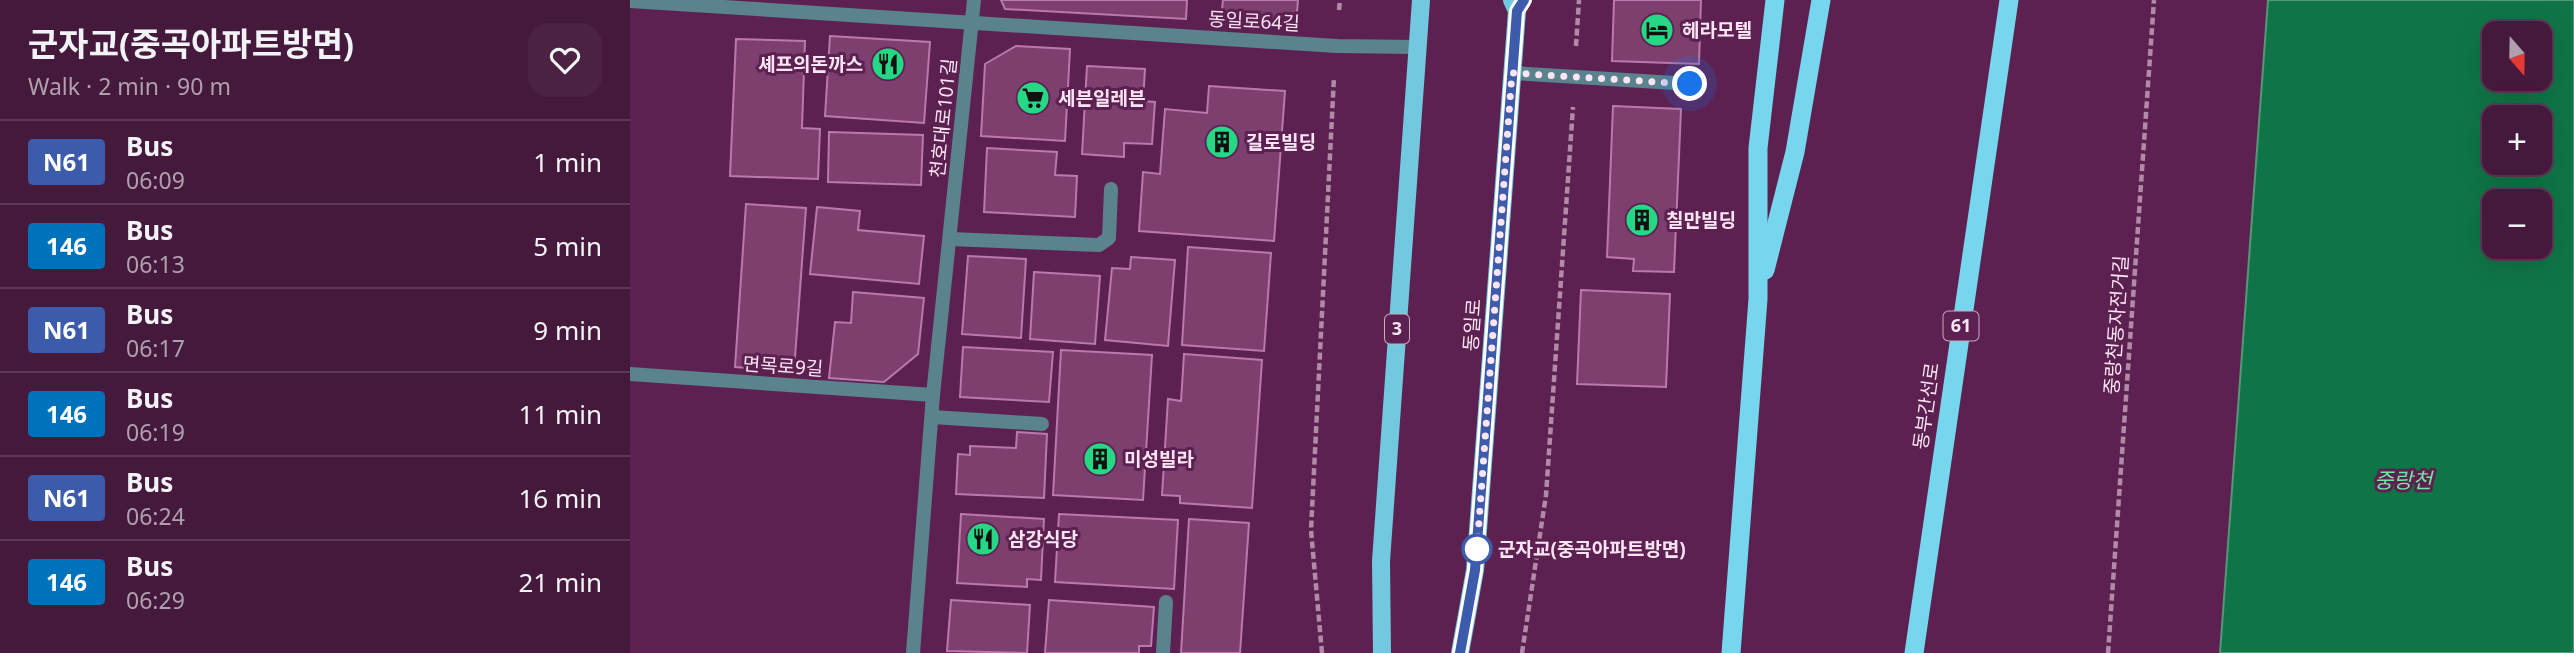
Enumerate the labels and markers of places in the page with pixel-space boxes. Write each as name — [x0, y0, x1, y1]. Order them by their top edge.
hotel icon: 헤라모텔 — [1638, 11, 1676, 49]
place label: 헤라모텔 — [1682, 17, 1752, 43]
restaurant icon: 셰프의돈까스 — [869, 45, 907, 83]
place label: 셰프의돈까스 — [758, 51, 863, 77]
supermarket icon: 세븐일레븐 — [1014, 79, 1052, 117]
place label: 세븐일레븐 — [1058, 85, 1145, 111]
building icon: 길로빌딩 — [1203, 123, 1241, 161]
place label: 길로빌딩 — [1246, 129, 1316, 155]
building icon: 칠만빌딩 — [1623, 201, 1661, 239]
place label: 칠만빌딩 — [1666, 207, 1736, 233]
building icon: 미성빌라 — [1081, 440, 1119, 478]
place label: 미성빌라 — [1124, 446, 1194, 472]
restaurant icon: 삼강식당 — [964, 520, 1002, 558]
place label: 삼강식당 — [1008, 526, 1078, 552]
marker: 군자교(중곡아파트방면) — [1462, 534, 1492, 564]
place label: 군자교(중곡아파트방면) — [1498, 536, 1686, 562]

